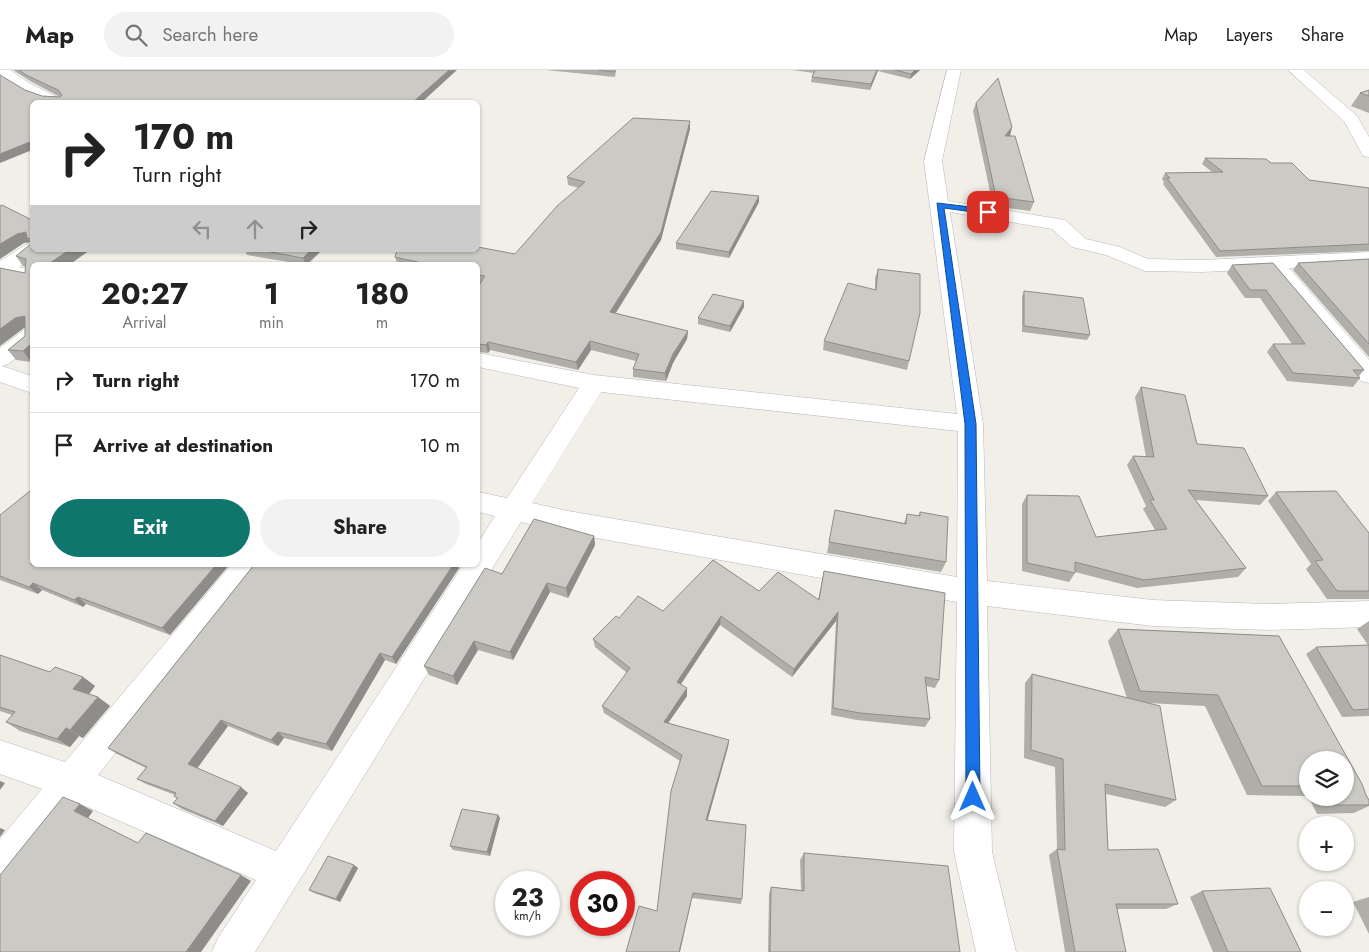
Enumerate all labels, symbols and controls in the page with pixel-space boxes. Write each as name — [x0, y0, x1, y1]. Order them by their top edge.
search box — [104, 12, 454, 57]
text: Map — [25, 17, 74, 52]
icon: search — [122, 21, 150, 49]
text: Search here — [162, 21, 258, 48]
text: Map — [1164, 22, 1198, 48]
text: Layers — [1226, 22, 1273, 48]
text: Share — [1301, 22, 1344, 48]
text: 170 m — [133, 112, 234, 162]
icon: right — [50, 120, 115, 185]
text: Turn right — [133, 158, 221, 190]
pin — [967, 191, 1009, 233]
icon: arrive — [974, 198, 1002, 226]
icon: left — [188, 215, 216, 243]
icon: ahead — [241, 215, 269, 243]
icon: right — [294, 215, 322, 243]
text: 20:27 — [101, 272, 188, 315]
text: 1 — [264, 272, 279, 315]
text: 180 — [355, 272, 409, 315]
text: Arrival — [122, 311, 167, 334]
text: min — [259, 311, 284, 334]
text: m — [376, 311, 388, 334]
icon: right — [50, 366, 78, 394]
text: Turn right — [93, 367, 179, 394]
text: 170 m — [410, 367, 460, 394]
icon: arrive — [50, 431, 78, 459]
text: Arrive at destination — [93, 432, 273, 459]
text: 10 m — [420, 432, 460, 459]
button: Exit — [50, 499, 250, 557]
button: Share — [260, 499, 460, 557]
map controls — [1299, 751, 1354, 936]
button: layers — [1299, 751, 1354, 806]
position arrow — [946, 770, 998, 822]
button: + — [1299, 816, 1354, 871]
speed limit sign: 30 — [570, 871, 635, 936]
text: 23 — [512, 879, 543, 915]
button: − — [1299, 881, 1354, 936]
text: km/h — [514, 907, 541, 925]

